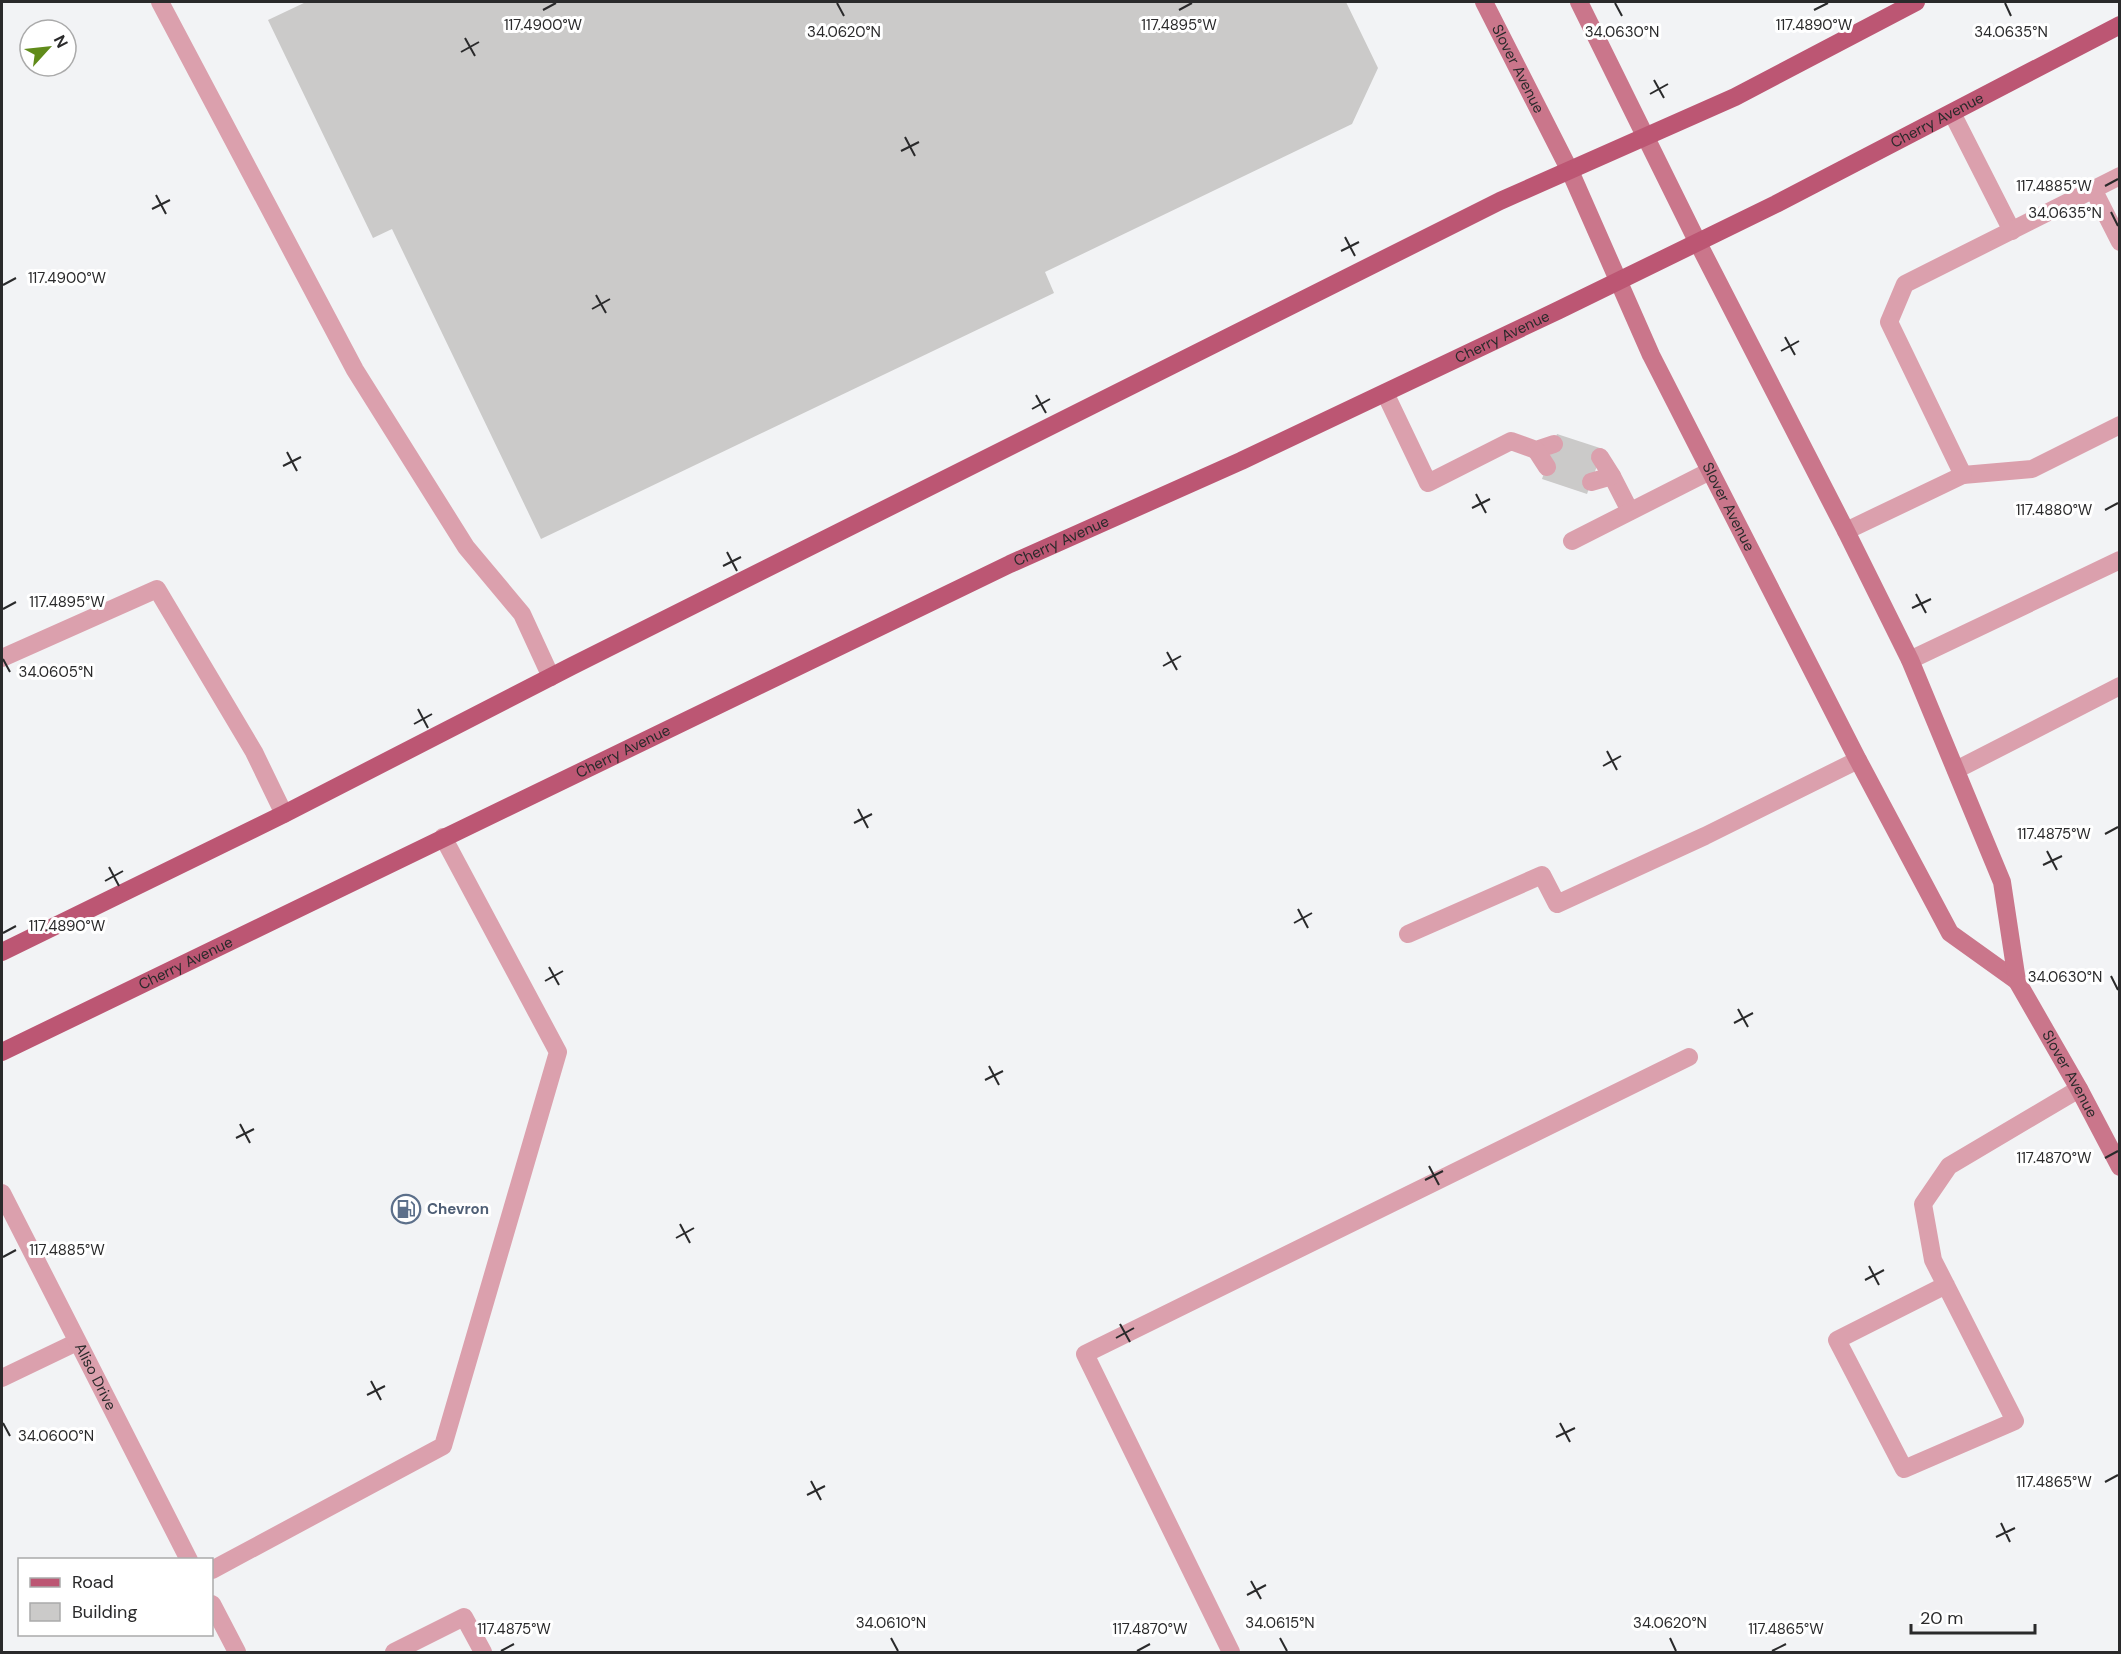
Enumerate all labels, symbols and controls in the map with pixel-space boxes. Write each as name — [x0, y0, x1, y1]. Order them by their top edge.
text: 117.4900°W — [504, 15, 583, 35]
text: 117.4895°W — [1141, 15, 1217, 35]
text: 117.4890°W — [1776, 15, 1853, 35]
north arrow — [18, 18, 78, 78]
street label: Slover Avenue — [1487, 21, 1549, 117]
text: 34.0620°N — [807, 22, 881, 42]
text: 34.0630°N — [1585, 22, 1659, 42]
text: 34.0635°N — [1974, 22, 2048, 42]
text: N — [49, 31, 73, 51]
street label: Cherry Avenue — [1887, 88, 1987, 153]
text: 117.4885°W — [2016, 176, 2092, 196]
text: 34.0635°N — [2028, 203, 2102, 223]
text: 117.4900°W — [28, 268, 107, 288]
street label: Cherry Avenue — [1452, 306, 1553, 368]
street label: Slover Avenue — [1697, 459, 1760, 555]
text: 117.4880°W — [2016, 500, 2093, 520]
street label: Cherry Avenue — [1010, 511, 1112, 571]
text: 117.4895°W — [29, 592, 105, 612]
text: 34.0605°N — [19, 662, 93, 682]
street label: Cherry Avenue — [573, 720, 674, 783]
text: 117.4875°W — [2017, 824, 2091, 844]
text: 117.4890°W — [29, 916, 106, 936]
street label: Cherry Avenue — [135, 932, 236, 994]
text: 34.0630°N — [2028, 967, 2102, 987]
street label: Slover Avenue — [2037, 1027, 2102, 1121]
text: 117.4870°W — [2016, 1148, 2092, 1168]
fuel station icon: Chevron — [390, 1193, 422, 1225]
place label: Chevron — [427, 1199, 489, 1219]
text: 117.4885°W — [29, 1240, 105, 1260]
street label: Aliso Drive — [70, 1340, 121, 1414]
text: 34.0600°N — [18, 1426, 94, 1446]
text: 117.4865°W — [2016, 1472, 2092, 1492]
legend — [18, 1558, 213, 1636]
text: Road — [72, 1570, 114, 1594]
scale bar — [1911, 1597, 2036, 1635]
text: Building — [72, 1600, 137, 1624]
text: 20 m — [1920, 1606, 1963, 1630]
text: 34.0610°N — [856, 1613, 926, 1633]
text: 34.0615°N — [1245, 1613, 1315, 1633]
text: 34.0620°N — [1633, 1613, 1707, 1633]
text: 117.4875°W — [477, 1619, 551, 1639]
text: 117.4870°W — [1112, 1619, 1188, 1639]
text: 117.4865°W — [1748, 1619, 1824, 1639]

